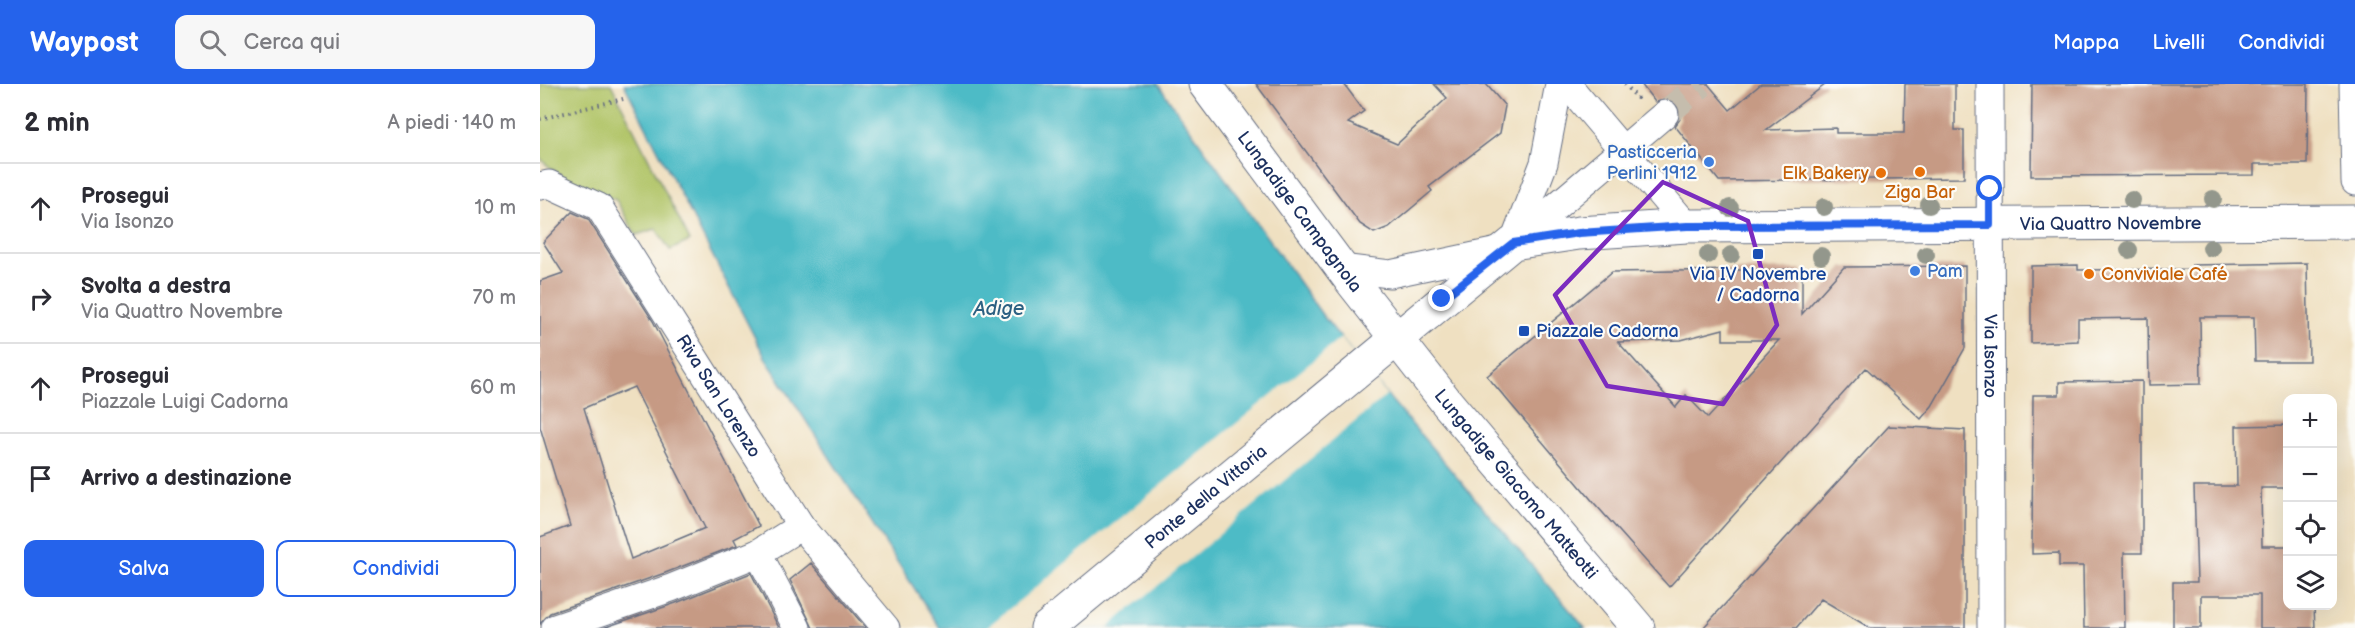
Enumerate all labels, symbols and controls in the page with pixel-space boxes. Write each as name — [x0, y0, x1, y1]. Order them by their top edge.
search box — [175, 15, 595, 69]
text: Waypost — [30, 26, 139, 59]
icon: search — [196, 26, 229, 59]
text: Cerca qui — [244, 29, 340, 56]
text: Mappa — [2053, 30, 2119, 55]
text: Livelli — [2152, 30, 2205, 55]
text: Condividi — [2238, 30, 2325, 55]
text: 2 min — [24, 108, 90, 139]
text: A piedi · 140 m — [387, 111, 516, 135]
street label: Lungadige Campagnola — [1233, 127, 1366, 297]
place label: Pasticceria Perlini 1912 — [1607, 142, 1697, 184]
marker: Pasticceria Perlini 1912 — [1702, 155, 1716, 169]
place label: Elk Bakery — [1782, 163, 1870, 184]
marker: Ziga Bar — [1913, 165, 1927, 179]
marker: Elk Bakery — [1874, 166, 1888, 180]
route start — [1976, 175, 2002, 201]
place label: Ziga Bar — [1884, 182, 1955, 203]
text: Prosegui — [81, 183, 169, 210]
icon: ahead — [24, 192, 57, 225]
text: 10 m — [475, 196, 516, 220]
text: Via Isonzo — [81, 210, 174, 234]
street label: Via Quattro Novembre — [2020, 213, 2202, 235]
marker: Via IV Novembre / Cadorna — [1751, 247, 1765, 261]
place label: Pam — [1927, 261, 1963, 282]
place label: Via IV Novembre / Cadorna — [1690, 264, 1827, 306]
marker: Pam — [1908, 264, 1922, 278]
place label: Conviviale Café — [2101, 264, 2228, 285]
marker: Conviviale Café — [2082, 267, 2096, 281]
text: Svolta a destra — [81, 273, 231, 300]
icon: right — [24, 282, 57, 315]
route end — [1428, 285, 1454, 311]
text: 70 m — [472, 286, 516, 310]
water label: Adige — [973, 297, 1025, 321]
text: Via Quattro Novembre — [81, 300, 283, 324]
street label: Via Isonzo — [1979, 314, 2001, 398]
place label: Piazzale Cadorna — [1536, 321, 1679, 342]
marker: Piazzale Cadorna — [1517, 324, 1531, 338]
street label: Riva San Lorenzo — [672, 331, 765, 462]
text: Prosegui — [81, 363, 169, 390]
icon: ahead — [24, 372, 57, 405]
text: 60 m — [470, 376, 516, 400]
street label: Lungadige Giacomo Matteotti — [1430, 385, 1602, 583]
text: Piazzale Luigi Cadorna — [81, 390, 288, 414]
map controls — [2283, 394, 2337, 610]
button: + — [2283, 394, 2337, 448]
street label: Ponte della Vittoria — [1141, 441, 1271, 554]
button: − — [2283, 448, 2337, 502]
icon: arrive — [24, 462, 57, 495]
text: Arrivo a destinazione — [81, 465, 292, 492]
button: locate — [2283, 502, 2337, 556]
button: Salva — [24, 540, 264, 597]
button: Condividi — [276, 540, 516, 597]
button: layers — [2283, 556, 2337, 610]

